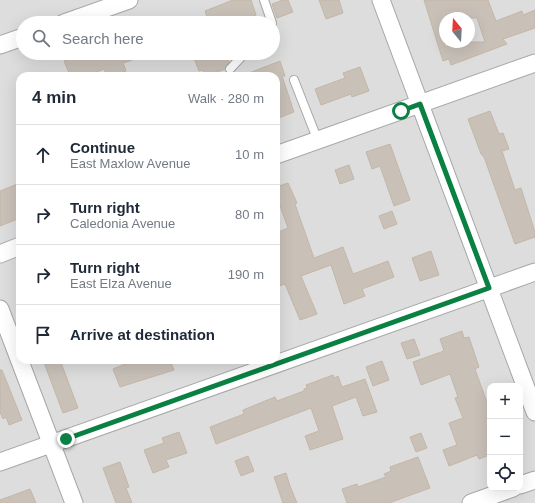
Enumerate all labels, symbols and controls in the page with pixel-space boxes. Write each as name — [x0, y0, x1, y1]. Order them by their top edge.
north arrow — [439, 12, 475, 48]
search box — [16, 16, 280, 60]
icon: search — [30, 27, 52, 49]
text: Search here — [62, 30, 144, 47]
text: 4 min — [32, 88, 76, 107]
text: Walk · 280 m — [188, 91, 264, 106]
route start — [392, 102, 410, 120]
text: Continue — [70, 139, 135, 156]
icon: ahead — [32, 144, 54, 166]
text: 10 m — [235, 147, 264, 162]
text: East Maxlow Avenue — [70, 156, 190, 171]
text: Turn right — [70, 199, 140, 216]
icon: right — [32, 204, 54, 226]
text: 80 m — [235, 207, 264, 222]
text: Caledonia Avenue — [70, 216, 175, 231]
text: Turn right — [70, 259, 140, 276]
icon: right — [32, 264, 54, 286]
text: 190 m — [228, 267, 264, 282]
text: East Elza Avenue — [70, 276, 172, 291]
icon: arrive — [32, 324, 54, 346]
text: Arrive at destination — [70, 326, 215, 343]
map controls — [487, 383, 523, 491]
button: + — [487, 383, 523, 419]
button: − — [487, 419, 523, 455]
route end — [57, 430, 75, 448]
button: locate — [487, 455, 523, 491]

